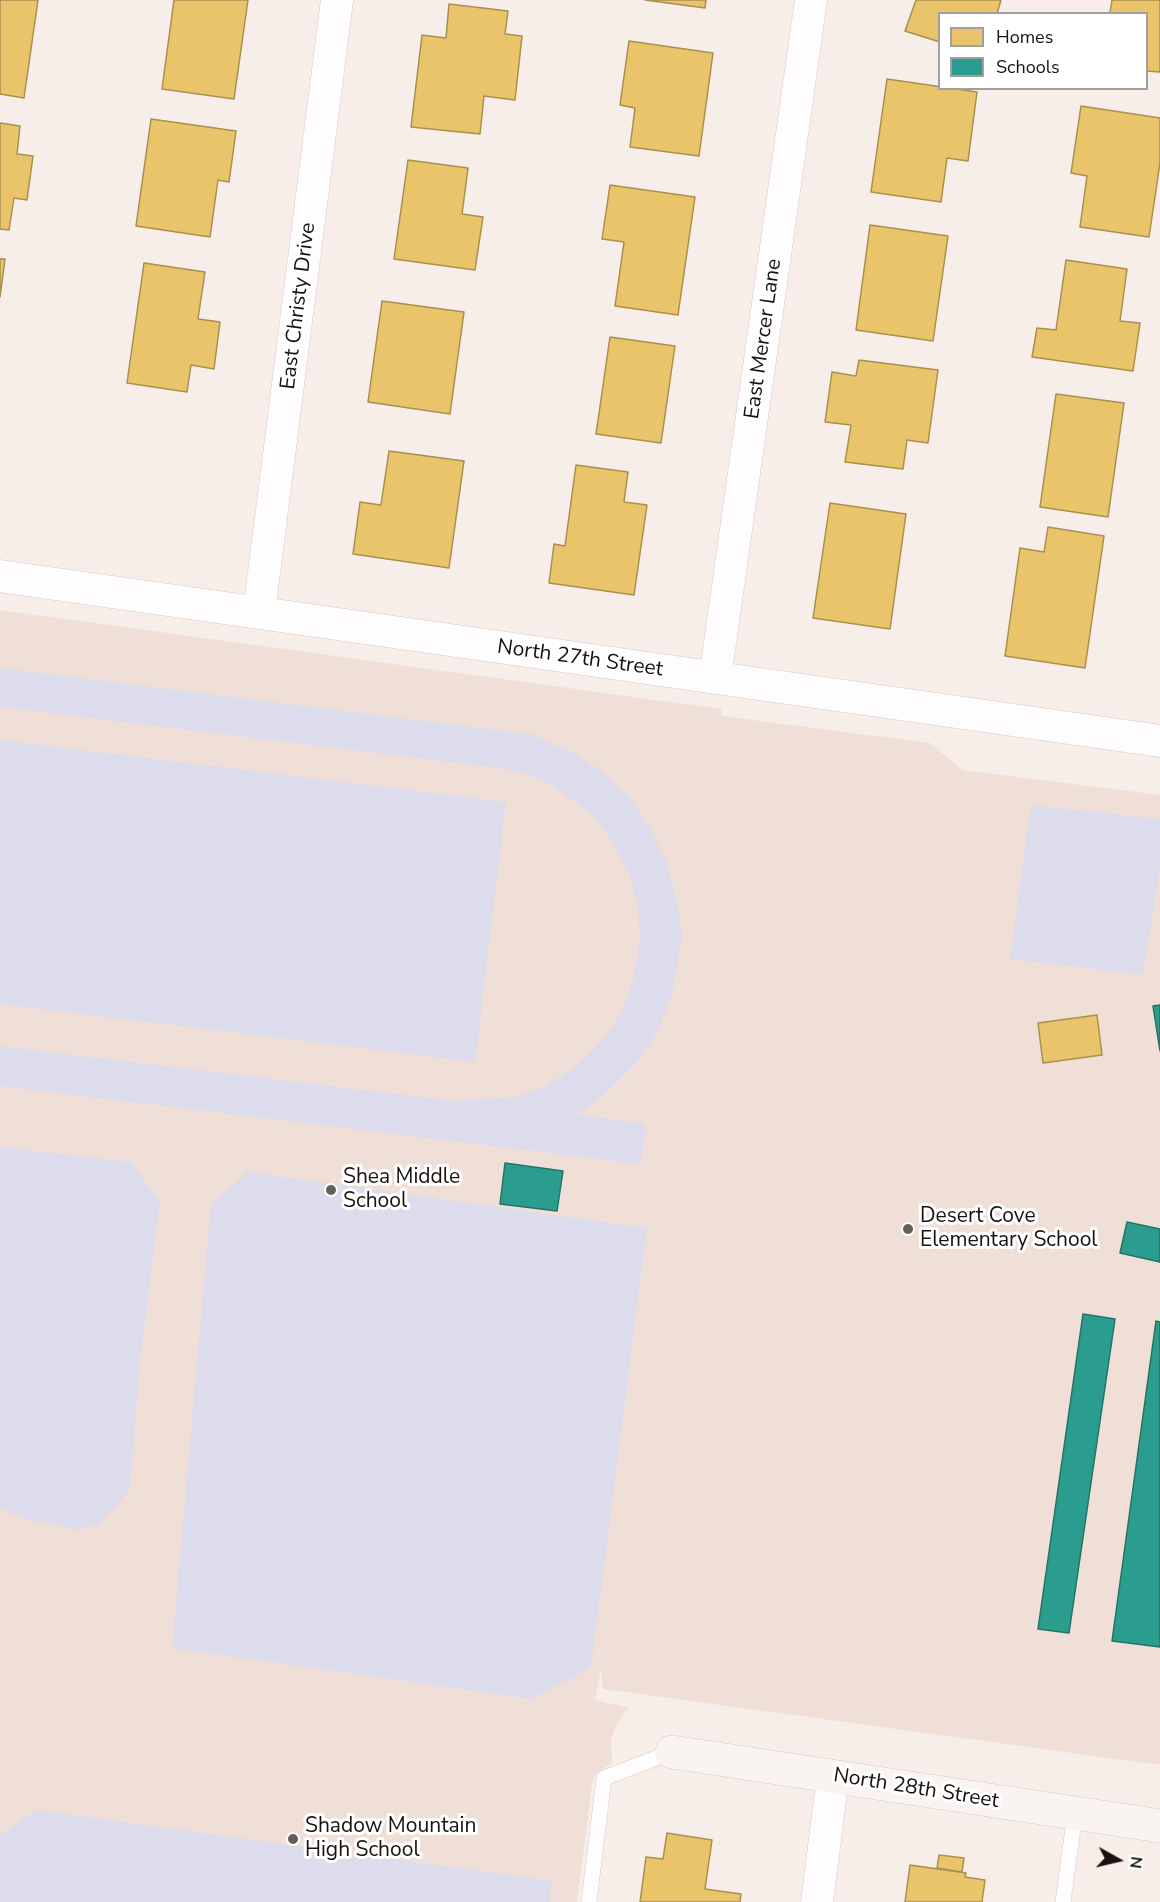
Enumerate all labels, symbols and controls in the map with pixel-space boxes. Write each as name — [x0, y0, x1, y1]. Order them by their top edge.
legend — [938, 12, 1148, 90]
text: Homes — [996, 25, 1053, 49]
text: Schools — [996, 55, 1060, 79]
street label: East Christy Drive — [276, 221, 322, 391]
street label: East Mercer Lane — [740, 257, 788, 421]
street label: North 27th Street — [495, 635, 665, 683]
place label: Shea Middle School — [343, 1165, 460, 1215]
marker: Shea Middle School — [324, 1183, 338, 1197]
place label: Desert Cove Elementary School — [920, 1204, 1098, 1254]
marker: Desert Cove Elementary School — [901, 1222, 915, 1236]
street label: North 28th Street — [831, 1763, 1001, 1815]
place label: Shadow Mountain High School — [305, 1814, 476, 1864]
north arrow — [1088, 1830, 1148, 1890]
marker: Shadow Mountain High School — [286, 1832, 300, 1846]
text: N — [1124, 1855, 1148, 1870]

